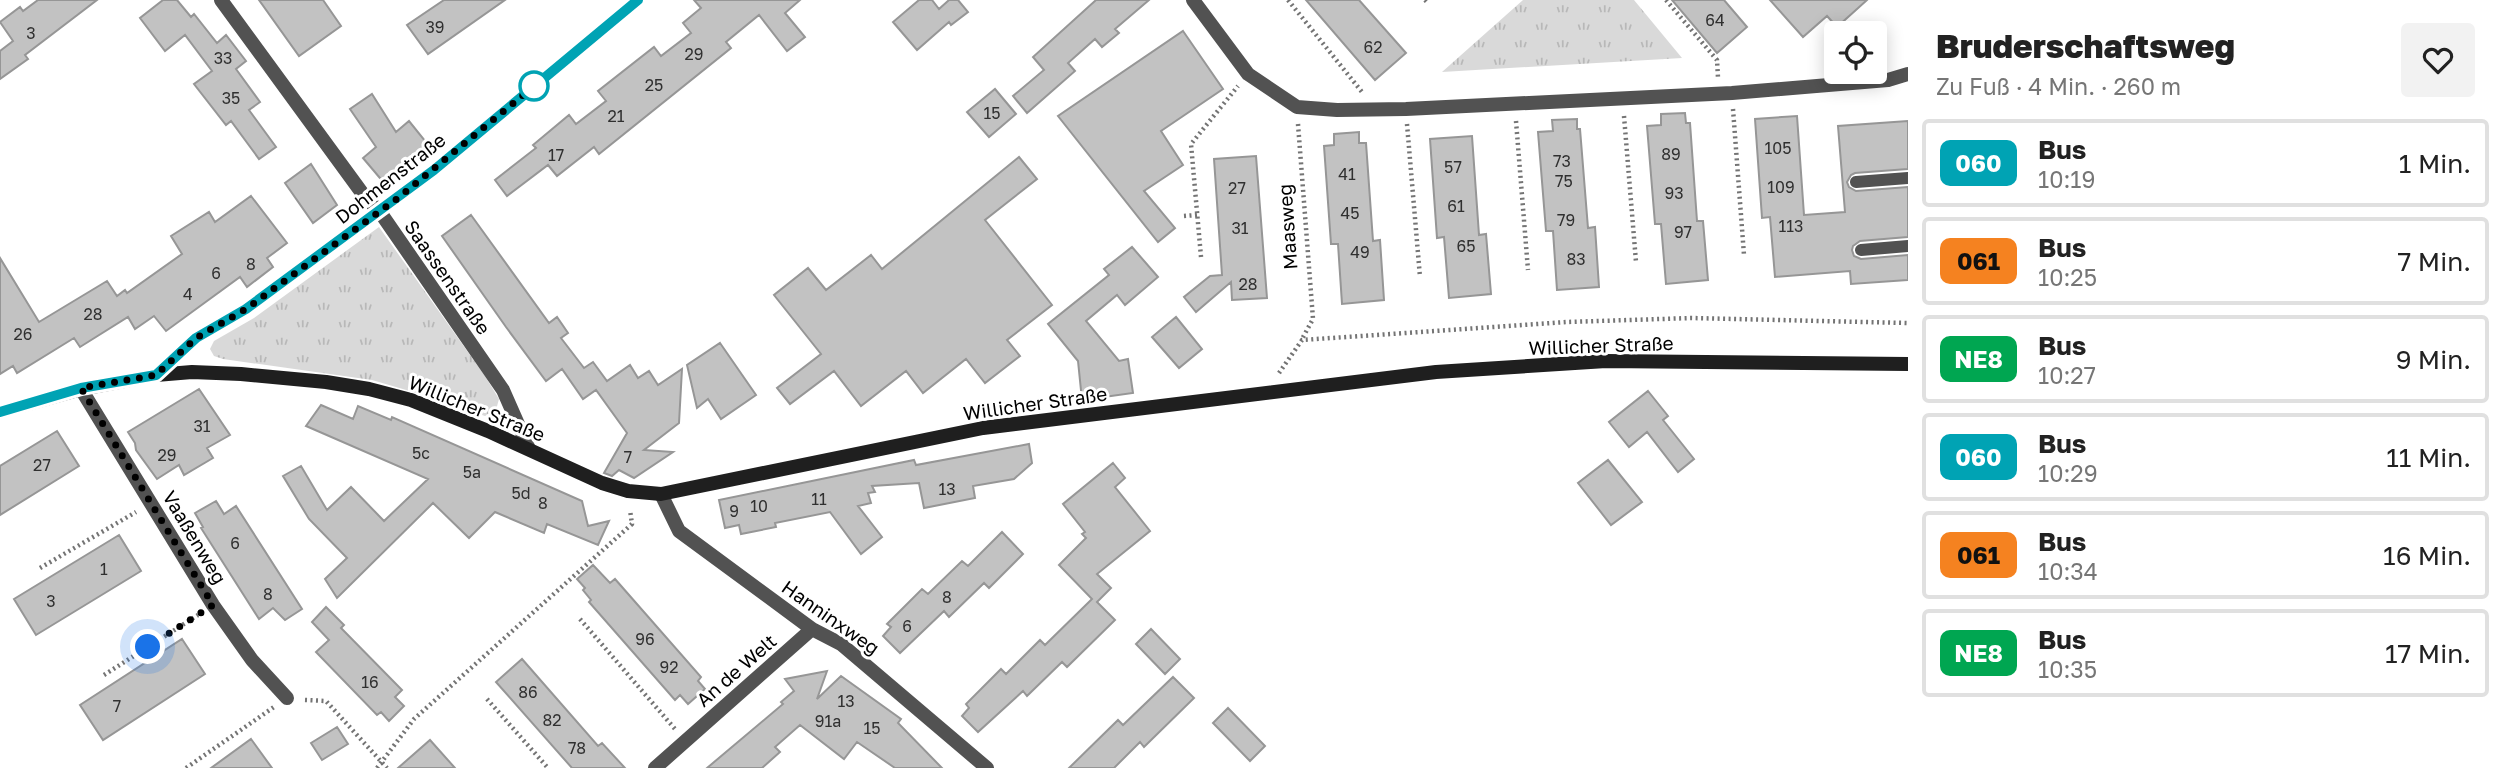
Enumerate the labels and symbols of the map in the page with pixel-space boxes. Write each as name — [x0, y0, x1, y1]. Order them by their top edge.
house number: 64 — [1705, 10, 1725, 30]
house number: 39 — [425, 17, 445, 37]
house number: 3 — [26, 23, 36, 43]
house number: 62 — [1364, 37, 1382, 57]
house number: 29 — [685, 44, 703, 64]
house number: 33 — [214, 48, 232, 68]
unlabelled marker — [519, 71, 549, 101]
house number: 25 — [645, 75, 663, 95]
house number: 35 — [222, 88, 240, 108]
house number: 15 — [983, 103, 1001, 123]
house number: 21 — [607, 106, 625, 126]
street label: Dohmenstraße — [330, 128, 450, 228]
house number: 105 — [1765, 138, 1791, 158]
house number: 89 — [1661, 144, 1681, 164]
house number: 17 — [548, 145, 564, 165]
house number: 73 — [1553, 151, 1571, 171]
house number: 57 — [1444, 157, 1462, 177]
house number: 41 — [1338, 164, 1356, 184]
house number: 75 — [1555, 171, 1573, 191]
house number: 109 — [1767, 177, 1795, 197]
house number: 27 — [1228, 178, 1246, 198]
street label: Maasweg — [1273, 183, 1301, 271]
house number: 93 — [1664, 183, 1684, 203]
house number: 61 — [1447, 196, 1465, 216]
house number: 45 — [1340, 203, 1360, 223]
house number: 79 — [1557, 210, 1575, 230]
street label: Saassenstraße — [400, 215, 496, 339]
house number: 113 — [1779, 216, 1803, 236]
house number: 31 — [1231, 218, 1249, 238]
house number: 97 — [1674, 222, 1692, 242]
house number: 65 — [1457, 236, 1475, 256]
house number: 49 — [1350, 242, 1370, 262]
house number: 83 — [1566, 249, 1586, 269]
house number: 8 — [246, 254, 256, 274]
house number: 6 — [211, 263, 221, 283]
house number: 28 — [1238, 274, 1258, 294]
house number: 4 — [183, 284, 193, 304]
house number: 28 — [83, 304, 103, 324]
house number: 26 — [14, 324, 32, 344]
street label: Willicher Straße — [1528, 331, 1674, 359]
street label: Willicher Straße — [405, 370, 549, 446]
street label: Willicher Straße — [962, 382, 1108, 424]
house number: 31 — [193, 416, 211, 436]
house number: 5c — [412, 443, 430, 463]
house number: 29 — [158, 445, 176, 465]
house number: 7 — [624, 447, 632, 467]
house number: 27 — [33, 455, 51, 475]
house number: 5a — [463, 462, 481, 482]
house number: 13 — [938, 479, 956, 499]
house number: 5d — [511, 483, 531, 503]
street label: Vaaßenweg — [158, 486, 232, 588]
house number: 11 — [811, 489, 827, 509]
house number: 8 — [538, 493, 548, 513]
house number: 10 — [750, 496, 768, 516]
house number: 9 — [729, 501, 739, 521]
house number: 6 — [230, 533, 240, 553]
house number: 1 — [100, 559, 108, 579]
street label: Hanninxweg — [778, 575, 884, 659]
house number: 8 — [263, 584, 273, 604]
house number: 8 — [942, 587, 952, 607]
house number: 3 — [46, 591, 56, 611]
house number: 6 — [902, 616, 912, 636]
your location — [130, 629, 165, 664]
house number: 96 — [635, 629, 655, 649]
street label: An de Welt — [691, 629, 781, 711]
house number: 92 — [660, 657, 678, 677]
house number: 16 — [361, 672, 379, 692]
house number: 86 — [518, 682, 538, 702]
house number: 13 — [837, 691, 855, 711]
house number: 7 — [113, 696, 121, 716]
house number: 82 — [542, 710, 562, 730]
house number: 91a — [815, 711, 841, 731]
house number: 15 — [863, 718, 881, 738]
house number: 78 — [568, 738, 586, 758]

